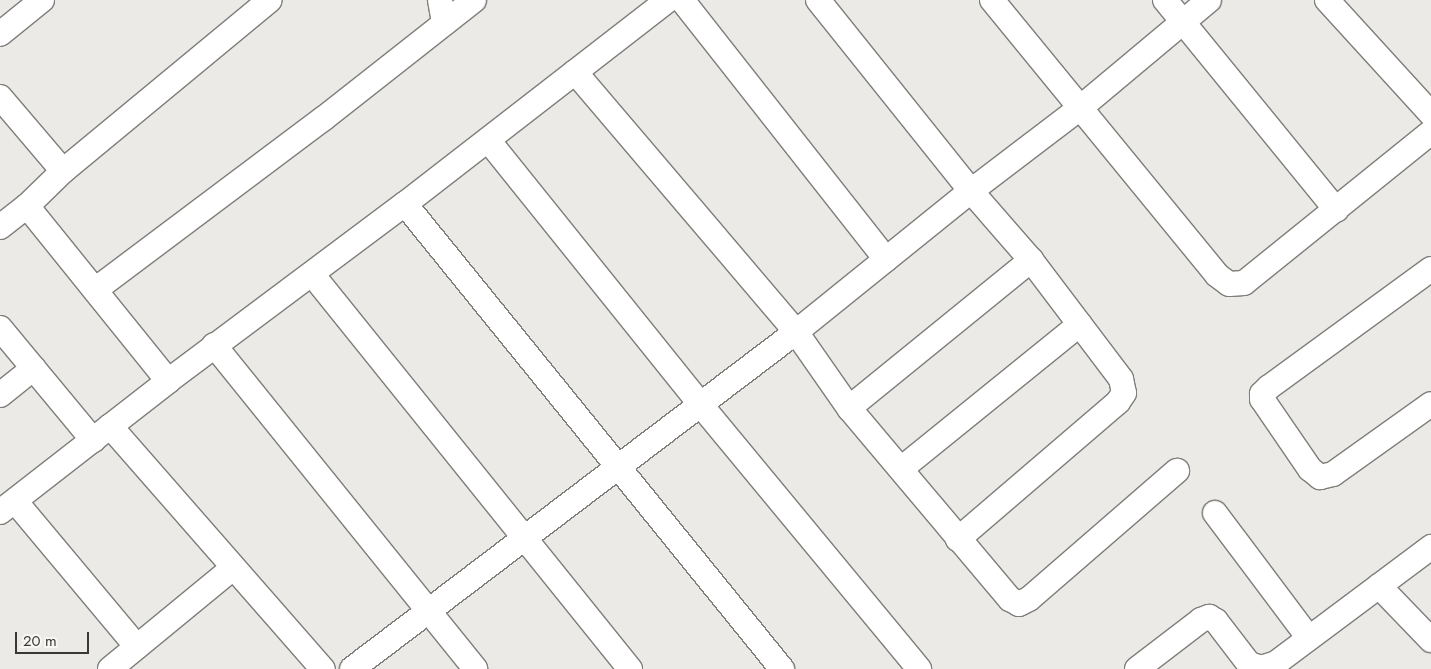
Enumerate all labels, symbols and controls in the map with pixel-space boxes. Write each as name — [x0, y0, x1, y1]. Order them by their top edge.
scale bar — [18, 622, 91, 654]
text: 20 m — [23, 630, 57, 652]

